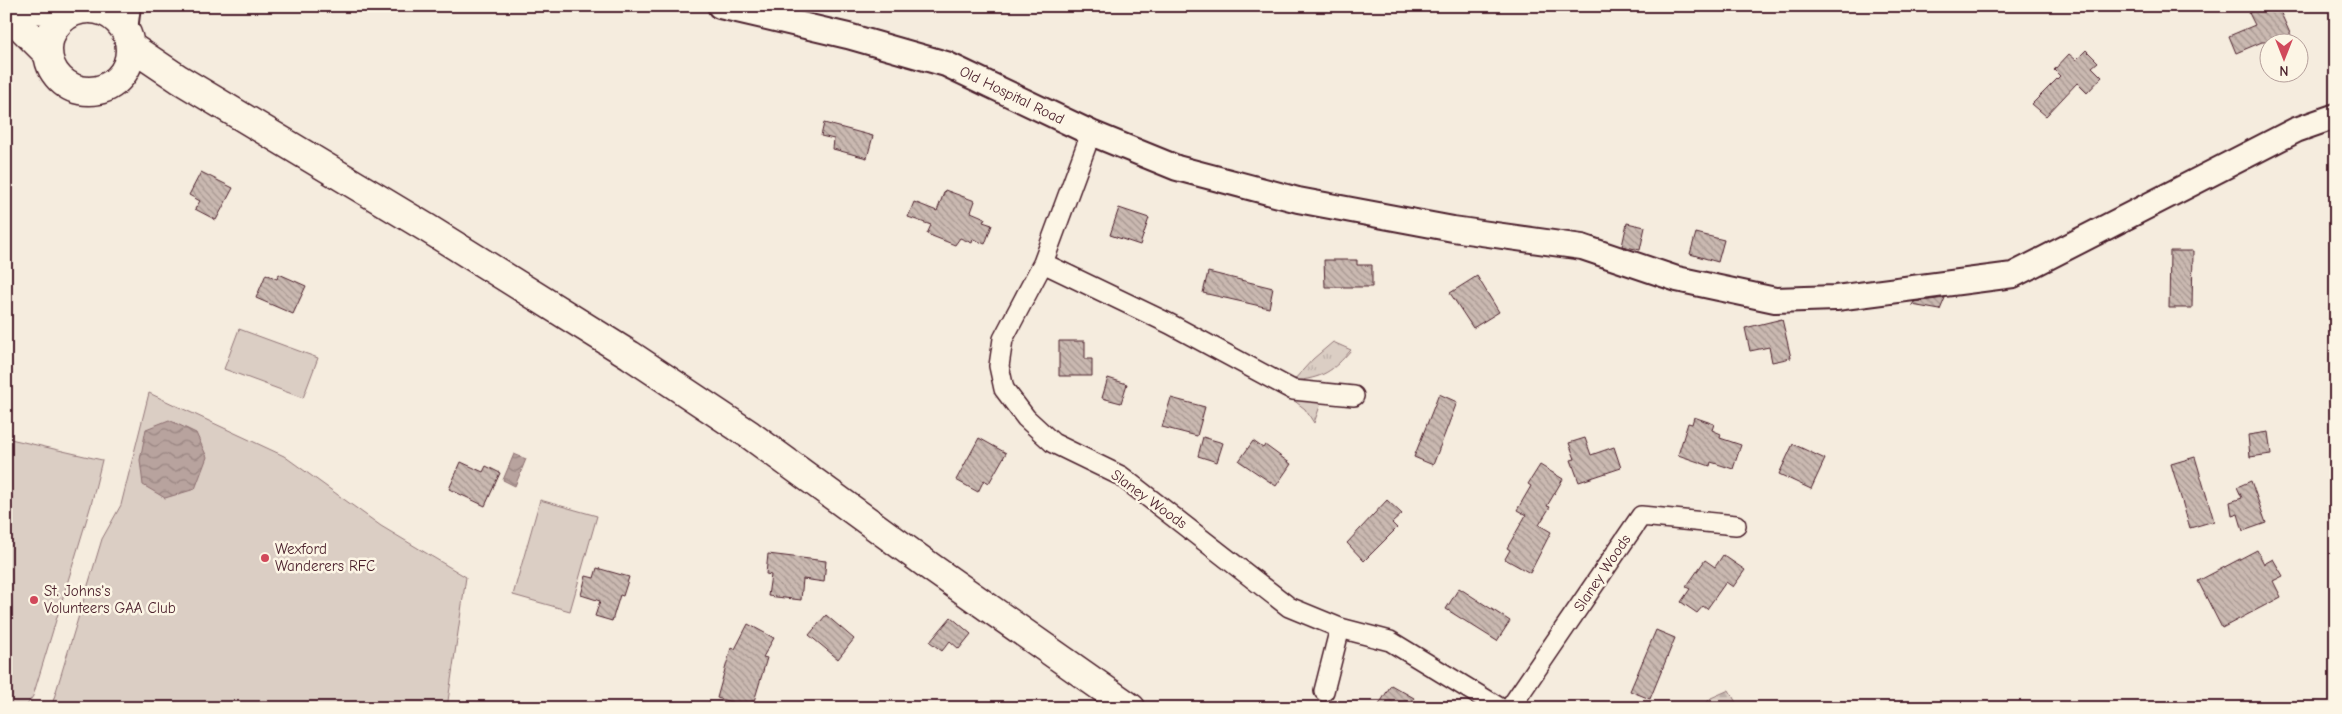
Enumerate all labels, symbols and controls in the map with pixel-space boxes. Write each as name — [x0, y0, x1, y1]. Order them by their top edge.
north arrow — [2260, 32, 2310, 82]
street label: Old Hospital Road — [957, 62, 1067, 128]
text: N — [2279, 62, 2289, 79]
street label: Slaney Woods — [1108, 465, 1190, 533]
street label: Slaney Woods — [1570, 531, 1634, 615]
place label: Wexford Wanderers RFC — [275, 540, 375, 575]
marker: Wexford Wanderers RFC — [259, 552, 271, 564]
place label: St. Johns's Volunteers GAA Club — [44, 582, 176, 617]
marker: St. Johns's Volunteers GAA Club — [28, 594, 40, 606]

